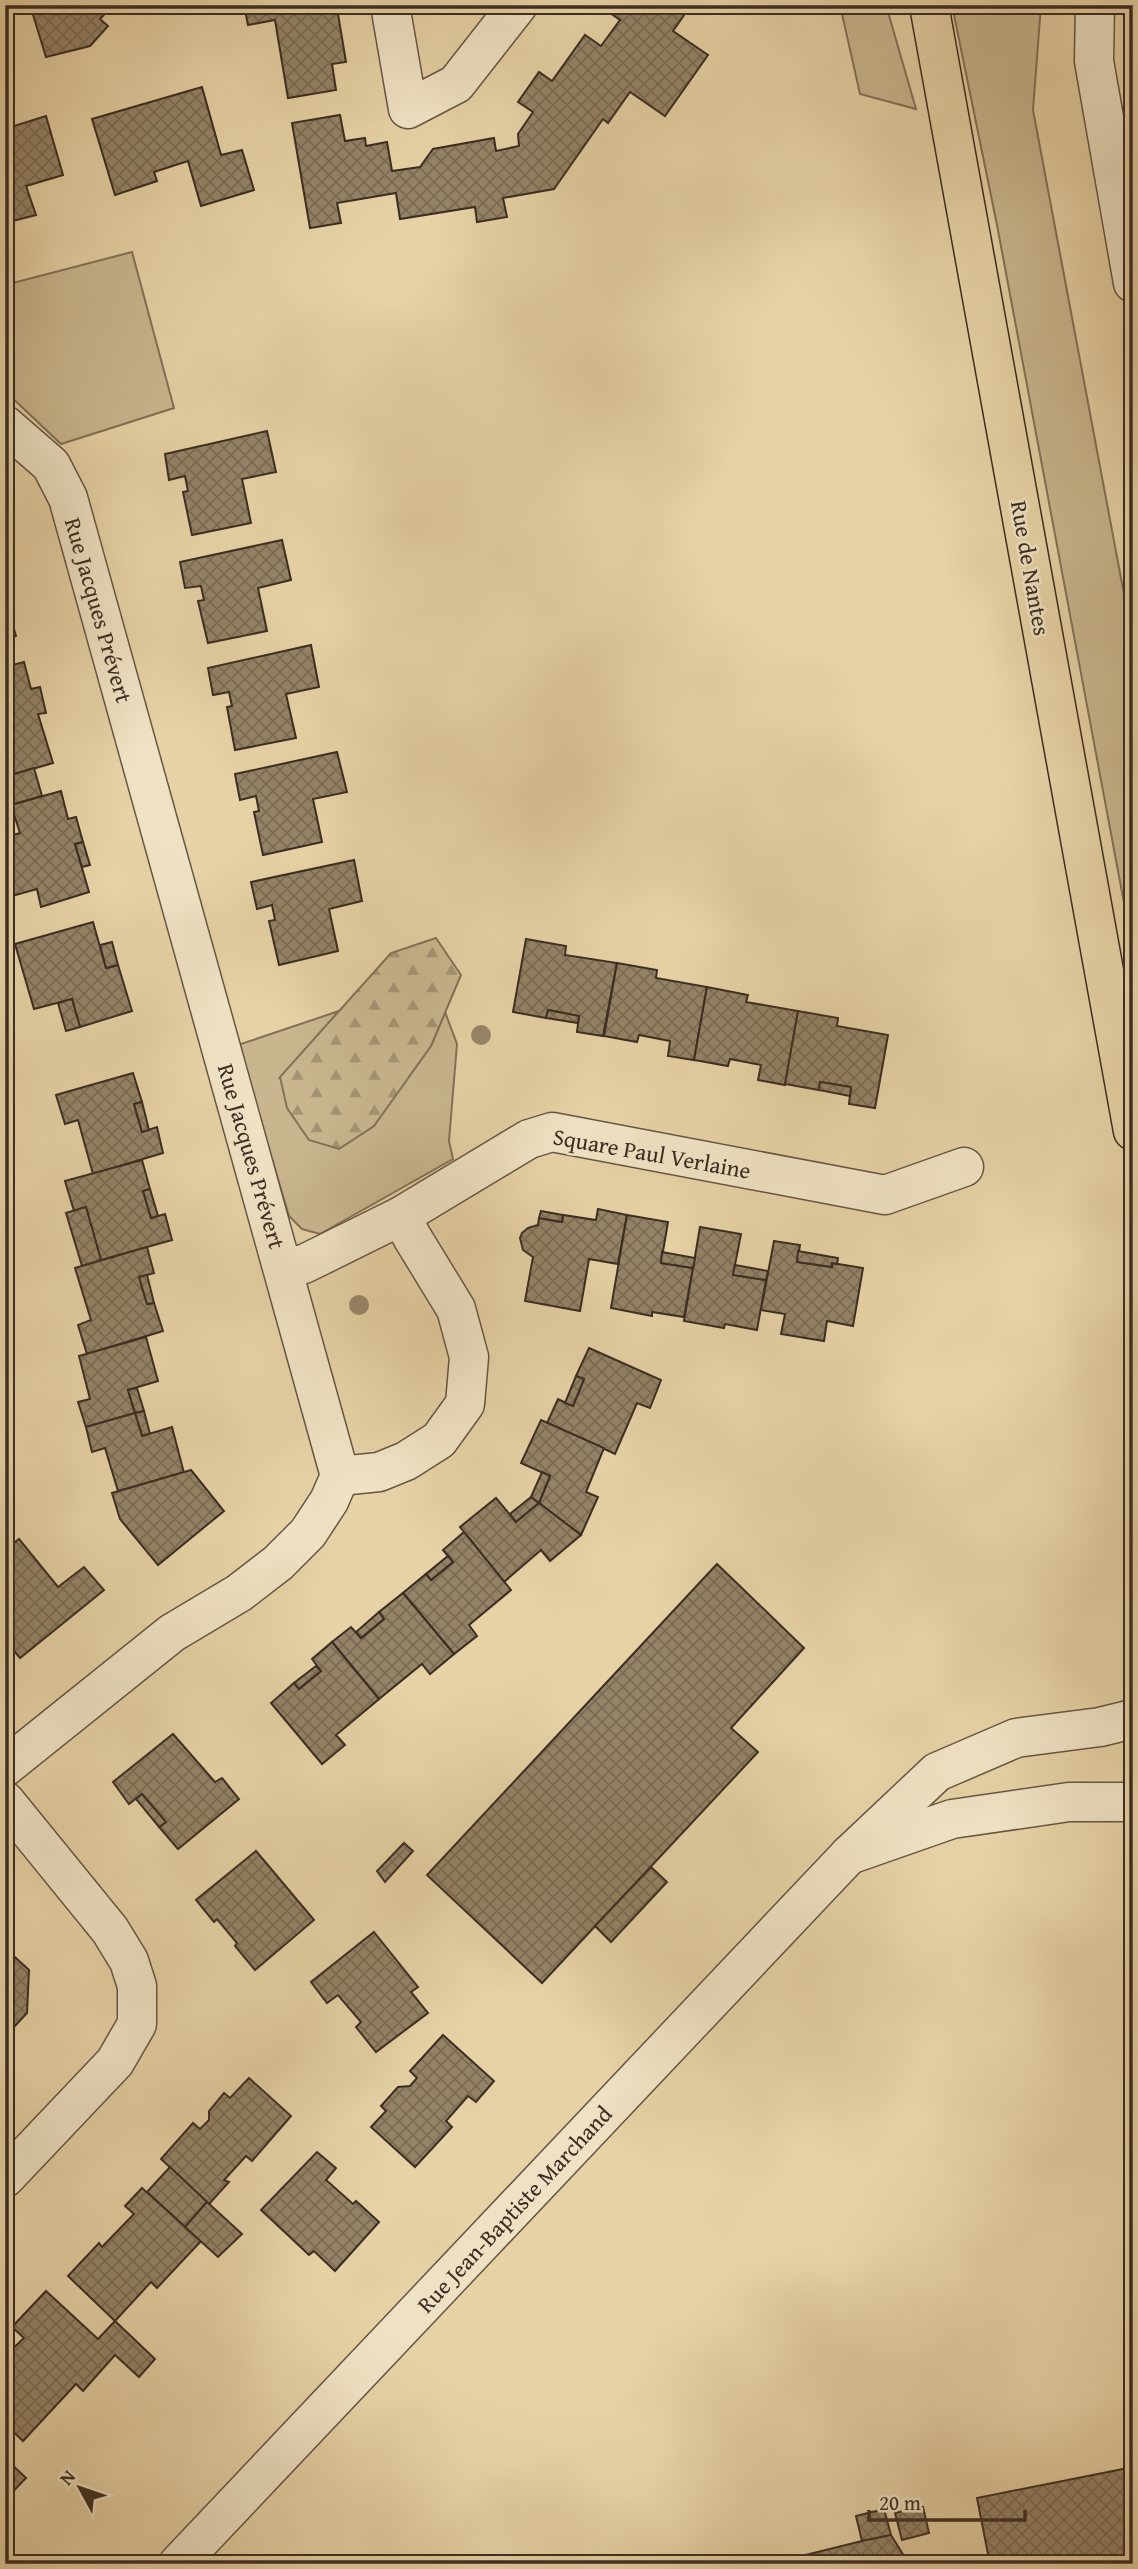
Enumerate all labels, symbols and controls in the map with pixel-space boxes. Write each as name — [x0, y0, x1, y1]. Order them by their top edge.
street label: Rue de Nantes — [1003, 498, 1059, 638]
street label: Rue Jacques Prévert — [57, 513, 141, 707]
street label: Rue Jacques Prévert — [210, 1059, 294, 1253]
street label: Square Paul Verlaine — [551, 1119, 753, 1187]
street label: Rue Jean-Baptiste Marchand — [409, 2097, 620, 2320]
north arrow — [46, 2454, 116, 2524]
text: N — [52, 2463, 82, 2491]
scale bar — [869, 2478, 1024, 2522]
text: 20 m — [879, 2487, 921, 2518]

